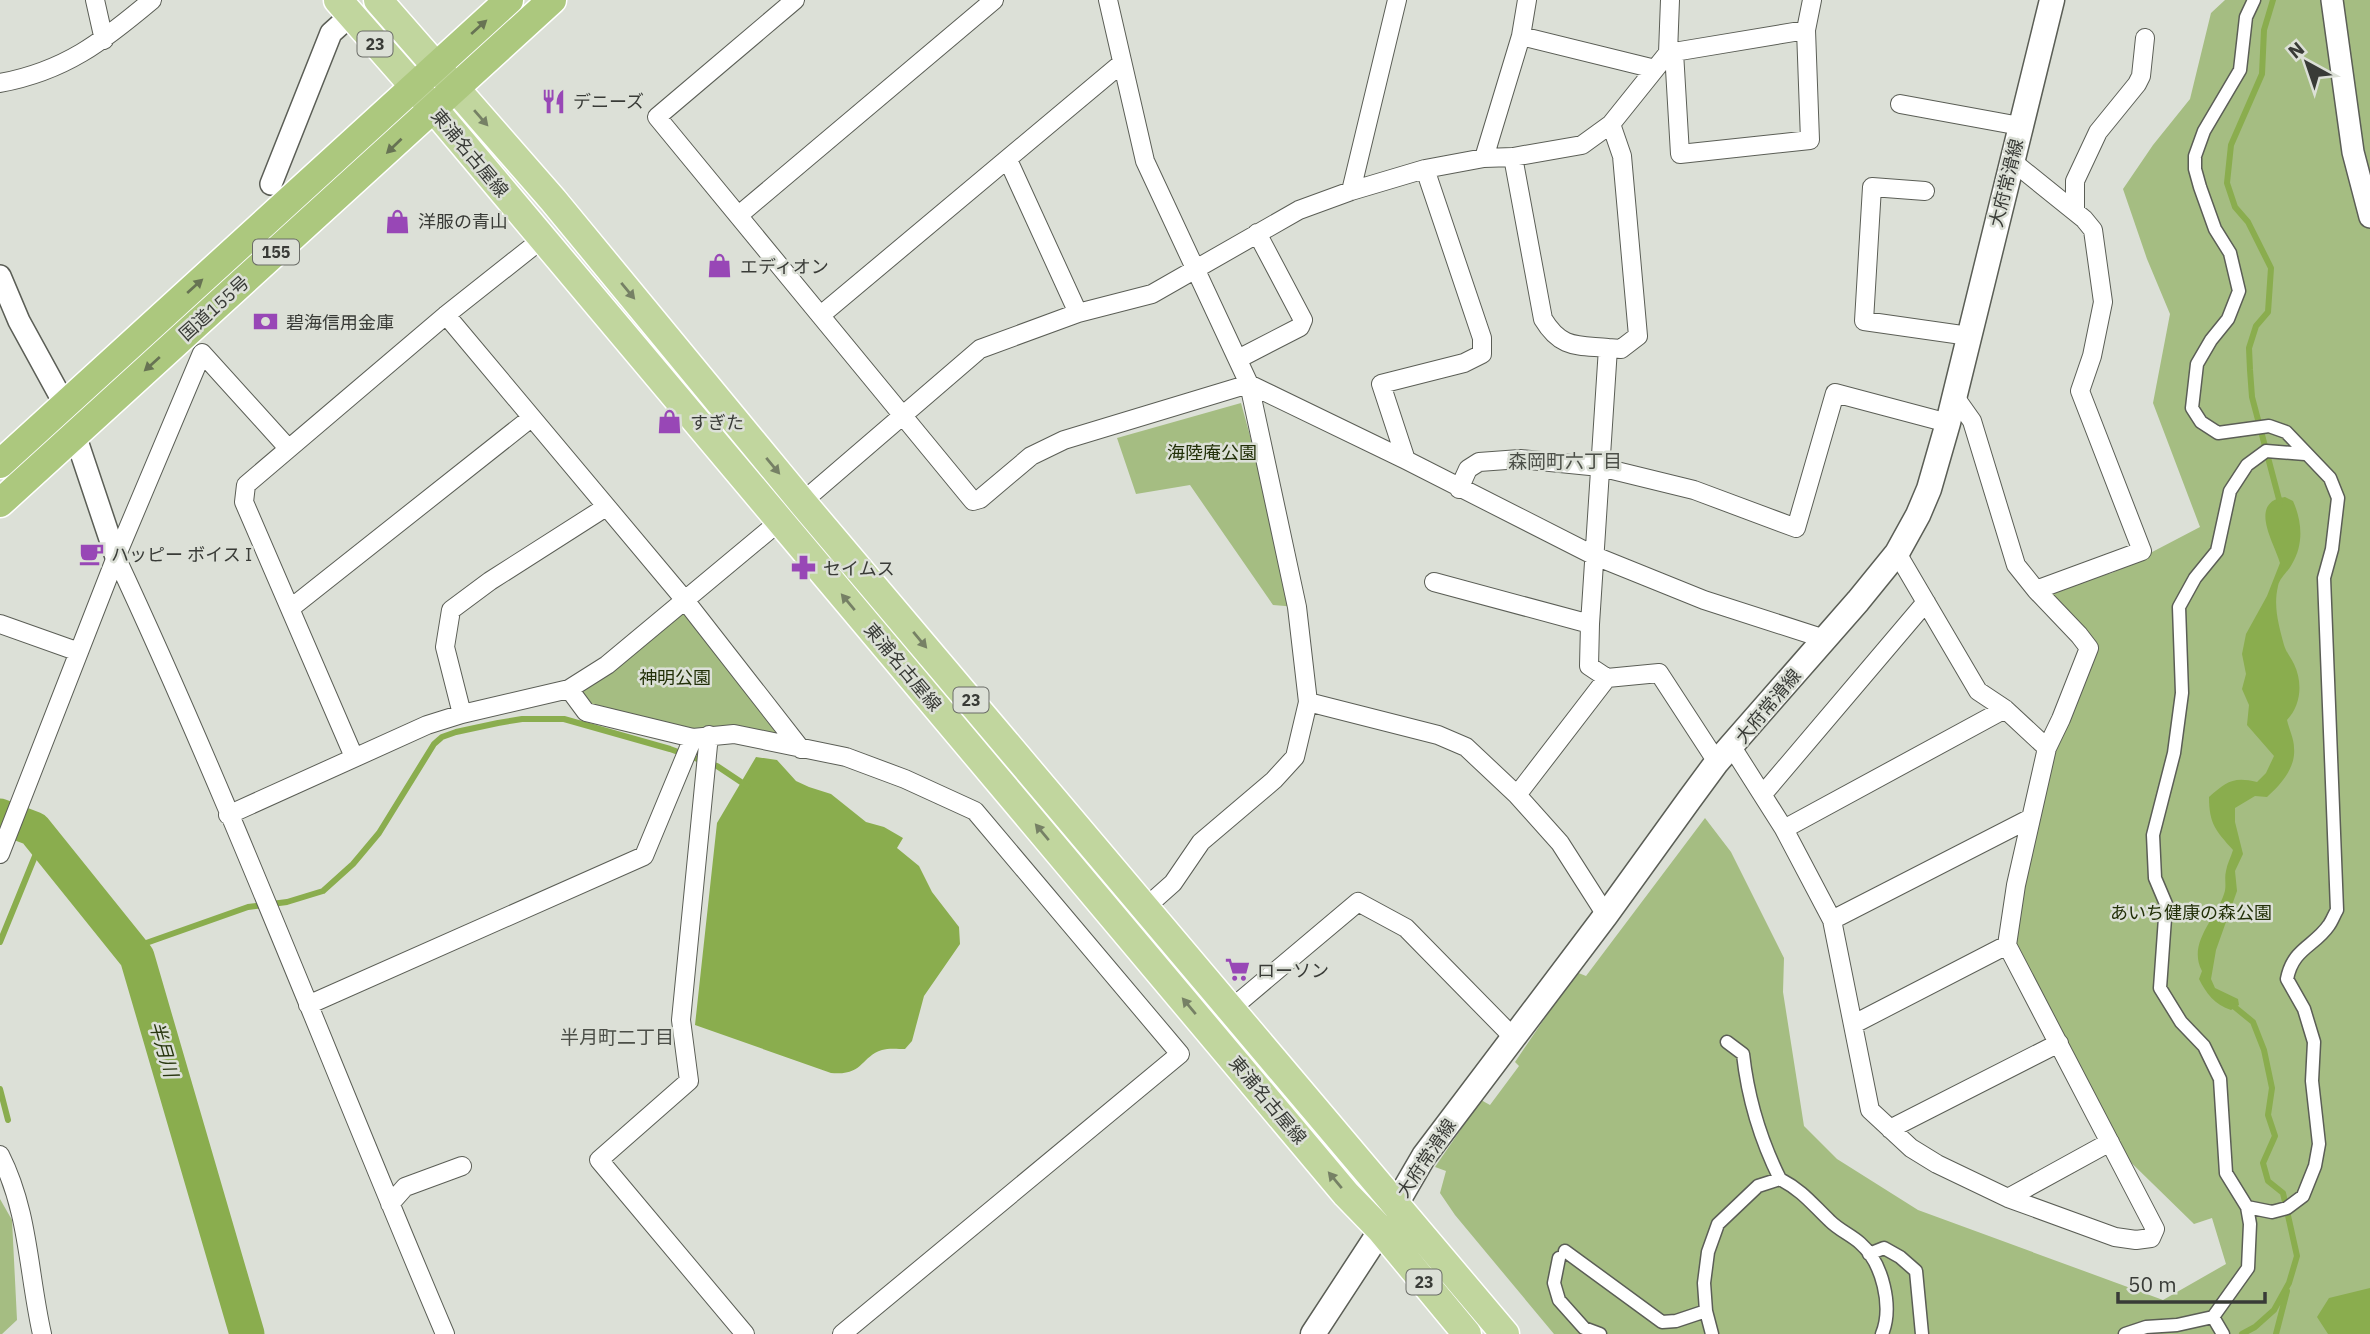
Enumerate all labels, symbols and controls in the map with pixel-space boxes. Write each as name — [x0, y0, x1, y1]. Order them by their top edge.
one-way arrow — [470, 19, 488, 35]
north arrow — [2272, 28, 2342, 98]
road number: 23 — [358, 32, 392, 56]
text: N — [2283, 36, 2309, 64]
restaurant icon: デニーズ — [539, 87, 567, 115]
place label: デニーズ — [573, 90, 644, 113]
street label: 東浦名古屋線 — [426, 104, 514, 202]
one-way arrow — [472, 109, 488, 126]
one-way arrow — [385, 137, 402, 154]
street label: 大府常滑線 — [1984, 137, 2028, 229]
shop icon: 洋服の青山 — [384, 207, 412, 235]
place label: 洋服の青山 — [418, 210, 508, 233]
road number: 155 — [253, 240, 299, 264]
shop icon: エディオン — [706, 252, 734, 280]
place label: エディオン — [740, 255, 829, 278]
street label: 国道155号 — [174, 271, 254, 345]
one-way arrow — [186, 278, 204, 294]
one-way arrow — [620, 282, 636, 300]
bank icon: 碧海信用金庫 — [252, 308, 280, 336]
place label: 碧海信用金庫 — [286, 311, 394, 334]
one-way arrow — [143, 356, 161, 372]
shop icon: すぎた — [656, 408, 684, 436]
place label: すぎた — [690, 411, 744, 434]
park label: 海陸庵公園 — [1167, 441, 1257, 464]
district label: 森岡町六丁目 — [1508, 449, 1622, 473]
one-way arrow — [765, 458, 780, 475]
cafe icon: ハッピー ボイス I — [77, 540, 105, 568]
place label: ハッピー ボイス I — [111, 543, 252, 566]
pharmacy icon: セイムス — [789, 554, 817, 582]
place label: セイムス — [823, 557, 895, 580]
one-way arrow — [840, 593, 856, 611]
street label: 東浦名古屋線 — [859, 618, 947, 716]
one-way arrow — [912, 632, 927, 649]
street label: 大府常滑線 — [1730, 664, 1806, 748]
park label: 神明公園 — [639, 666, 711, 689]
road number: 23 — [954, 688, 988, 712]
one-way arrow — [1034, 823, 1050, 841]
park label: あいち健康の森公園 — [2110, 901, 2272, 924]
supermarket icon: ローソン — [1223, 956, 1251, 984]
place label: ローソン — [1257, 959, 1329, 982]
one-way arrow — [1181, 997, 1196, 1015]
water label: 半月川 — [145, 1018, 184, 1082]
district label: 半月町二丁目 — [560, 1025, 674, 1049]
street label: 東浦名古屋線 — [1224, 1051, 1312, 1149]
street label: 大府常滑線 — [1391, 1114, 1461, 1202]
one-way arrow — [1328, 1172, 1343, 1189]
scale bar — [2118, 1260, 2265, 1304]
road number: 23 — [1406, 1270, 1442, 1294]
text: 50 m — [2128, 1270, 2177, 1298]

